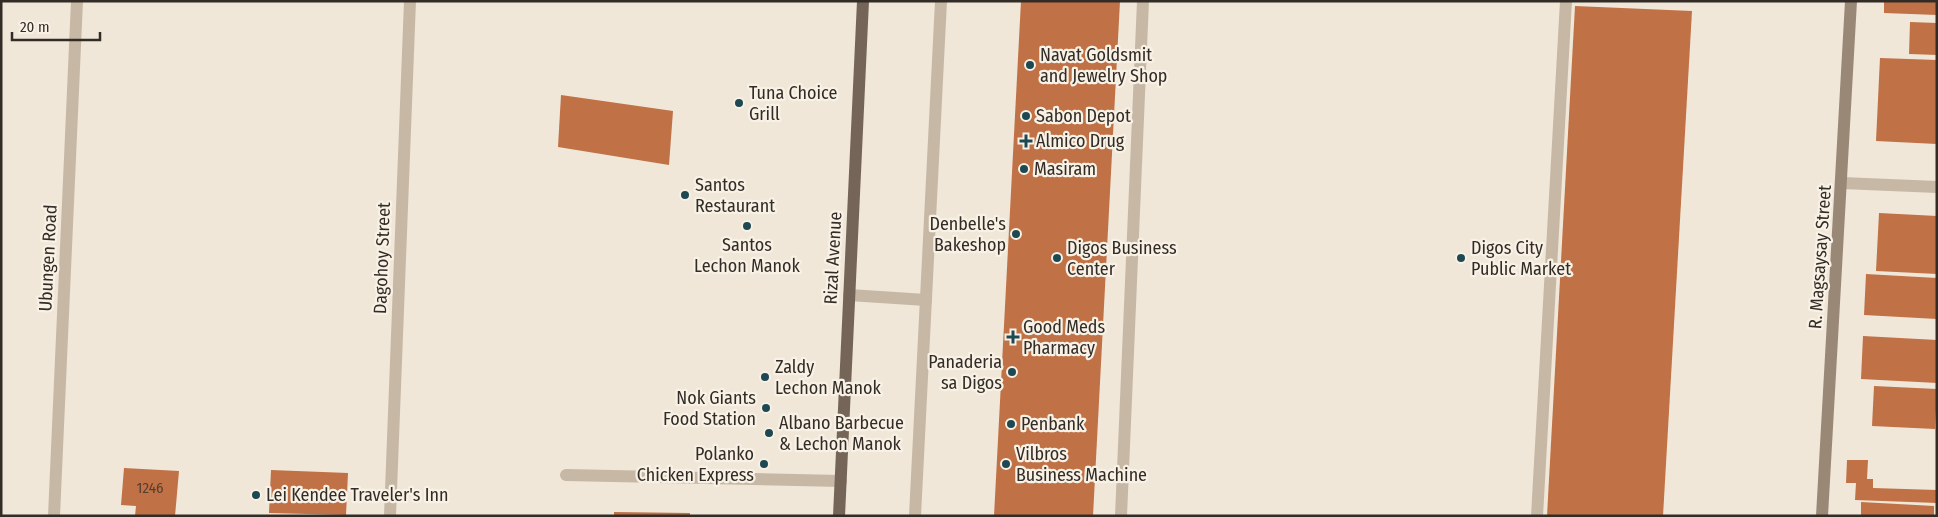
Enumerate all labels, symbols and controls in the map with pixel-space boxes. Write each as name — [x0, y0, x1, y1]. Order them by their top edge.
scale bar — [12, 10, 100, 42]
text: 20 m — [20, 18, 50, 36]
place label: Navat Goldsmit and Jewelry Shop — [1040, 44, 1167, 87]
marker: Navat Goldsmit and Jewelry Shop — [1024, 59, 1036, 71]
place label: Tuna Choice Grill — [749, 82, 837, 125]
marker: Tuna Choice Grill — [733, 97, 745, 109]
place label: Sabon Depot — [1036, 105, 1131, 127]
marker: Sabon Depot — [1020, 110, 1032, 122]
place label: Almico Drug — [1036, 130, 1125, 152]
marker: Almico Drug — [1020, 135, 1032, 147]
place label: Masiram — [1034, 158, 1096, 180]
marker: Masiram — [1018, 163, 1030, 175]
place label: Santos Restaurant — [695, 174, 775, 217]
street label: R. Magsaysay Street — [1804, 184, 1836, 330]
marker: Santos Restaurant — [679, 189, 691, 201]
street label: Dagohoy Street — [369, 202, 395, 314]
street label: Ubungen Road — [34, 204, 62, 312]
street label: Rizal Avenue — [820, 211, 846, 305]
place label: Denbelle's Bakeshop — [929, 213, 1006, 256]
marker: Santos Lechon Manok — [741, 220, 753, 232]
marker: Denbelle's Bakeshop — [1010, 228, 1022, 240]
place label: Santos Lechon Manok — [694, 234, 801, 277]
place label: Digos Business Center — [1067, 237, 1177, 280]
place label: Digos City Public Market — [1471, 237, 1571, 280]
marker: Digos Business Center — [1051, 252, 1063, 264]
marker: Digos City Public Market — [1455, 252, 1467, 264]
place label: Good Meds Pharmacy — [1023, 316, 1105, 359]
marker: Good Meds Pharmacy — [1007, 331, 1019, 343]
place label: Panaderia sa Digos — [928, 351, 1002, 394]
place label: Zaldy Lechon Manok — [775, 356, 881, 399]
marker: Panaderia sa Digos — [1006, 366, 1018, 378]
marker: Zaldy Lechon Manok — [759, 371, 771, 383]
place label: Nok Giants Food Station — [663, 387, 756, 430]
marker: Nok Giants Food Station — [760, 402, 772, 414]
place label: Albano Barbecue & Lechon Manok — [779, 412, 904, 455]
place label: Penbank — [1021, 413, 1085, 435]
marker: Penbank — [1005, 418, 1017, 430]
marker: Albano Barbecue & Lechon Manok — [763, 427, 775, 439]
place label: Polanko Chicken Express — [637, 443, 754, 486]
place label: Vilbros Business Machine — [1016, 443, 1147, 486]
marker: Polanko Chicken Express — [758, 458, 770, 470]
marker: Vilbros Business Machine — [1000, 458, 1012, 470]
house number: 1246 — [137, 479, 163, 497]
place label: Lei Kendee Traveler's Inn — [266, 484, 448, 506]
marker: Lei Kendee Traveler's Inn — [250, 489, 262, 501]

